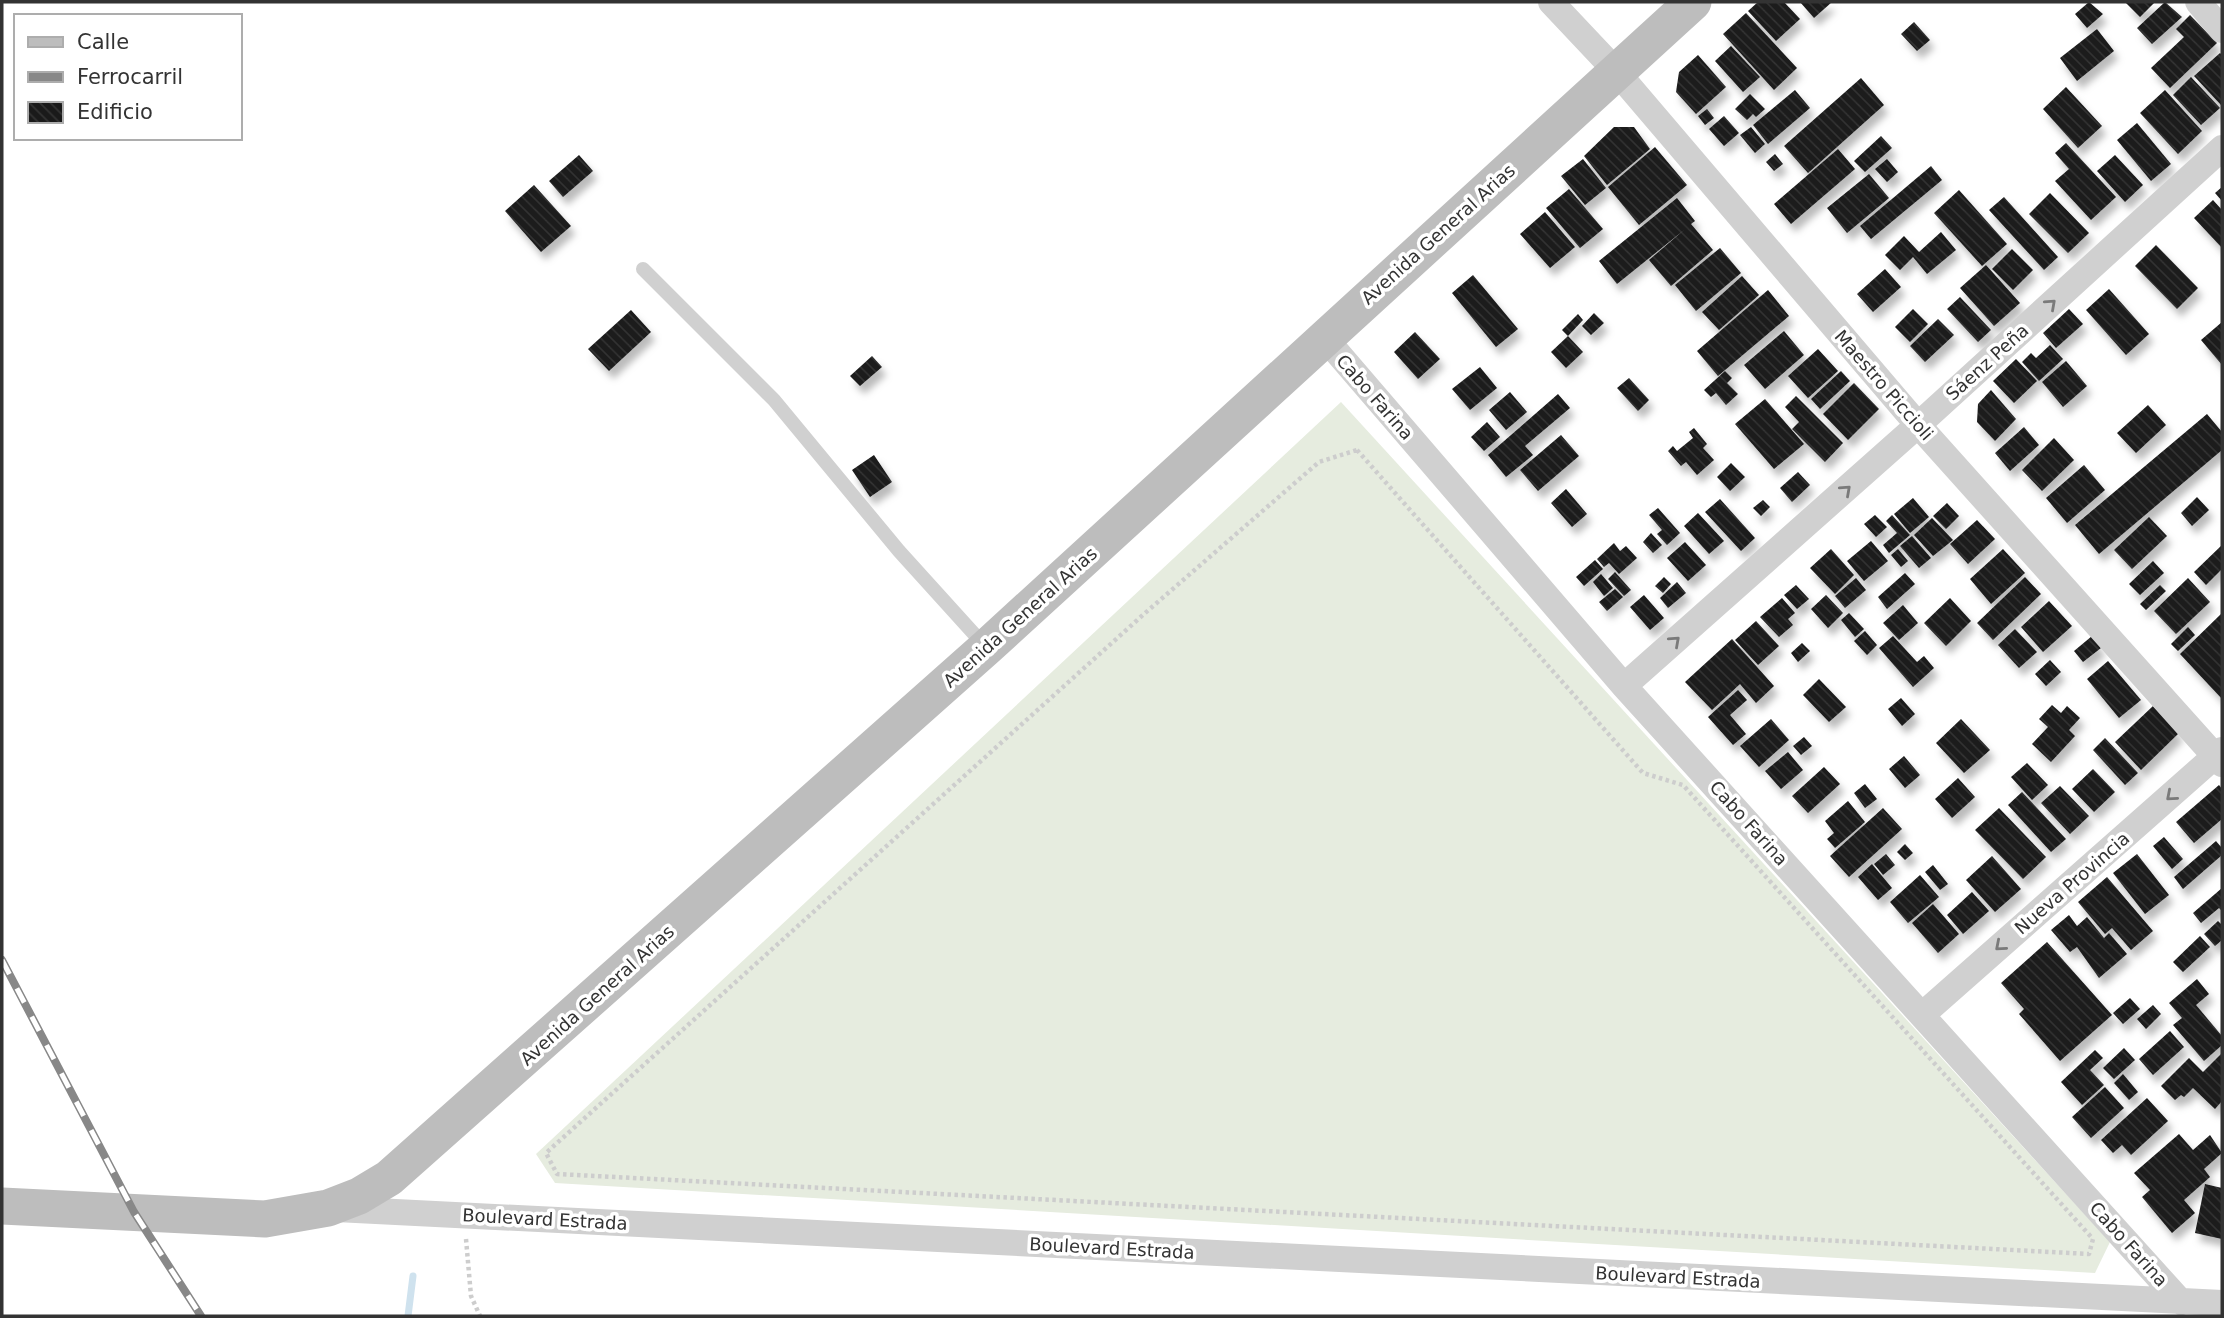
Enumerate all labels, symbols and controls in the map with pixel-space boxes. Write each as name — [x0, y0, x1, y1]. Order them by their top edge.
legend — [14, 14, 242, 140]
text: Calle — [77, 30, 129, 54]
text: Ferrocarril — [77, 65, 183, 89]
text: Edificio — [77, 100, 153, 124]
street label: Avenida General Arias — [1357, 159, 1519, 309]
one-way arrow — [2043, 300, 2056, 313]
street label: Sáenz Peña — [1941, 319, 2033, 405]
street label: Maestro Piccioli — [1830, 326, 1938, 444]
street label: Cabo Farina — [1332, 350, 1418, 444]
one-way arrow — [1837, 486, 1850, 498]
street label: Avenida General Arias — [939, 542, 1101, 692]
one-way arrow — [1667, 636, 1680, 649]
street label: Cabo Farina — [1706, 776, 1792, 870]
one-way arrow — [2166, 787, 2179, 800]
street label: Nueva Provincia — [2010, 828, 2134, 938]
street label: Avenida General Arias — [516, 920, 678, 1070]
one-way arrow — [1995, 938, 2008, 950]
street label: Cabo Farina — [2086, 1197, 2172, 1291]
street label: Boulevard Estrada — [462, 1204, 628, 1234]
street label: Boulevard Estrada — [1029, 1233, 1195, 1263]
street label: Boulevard Estrada — [1595, 1262, 1761, 1292]

